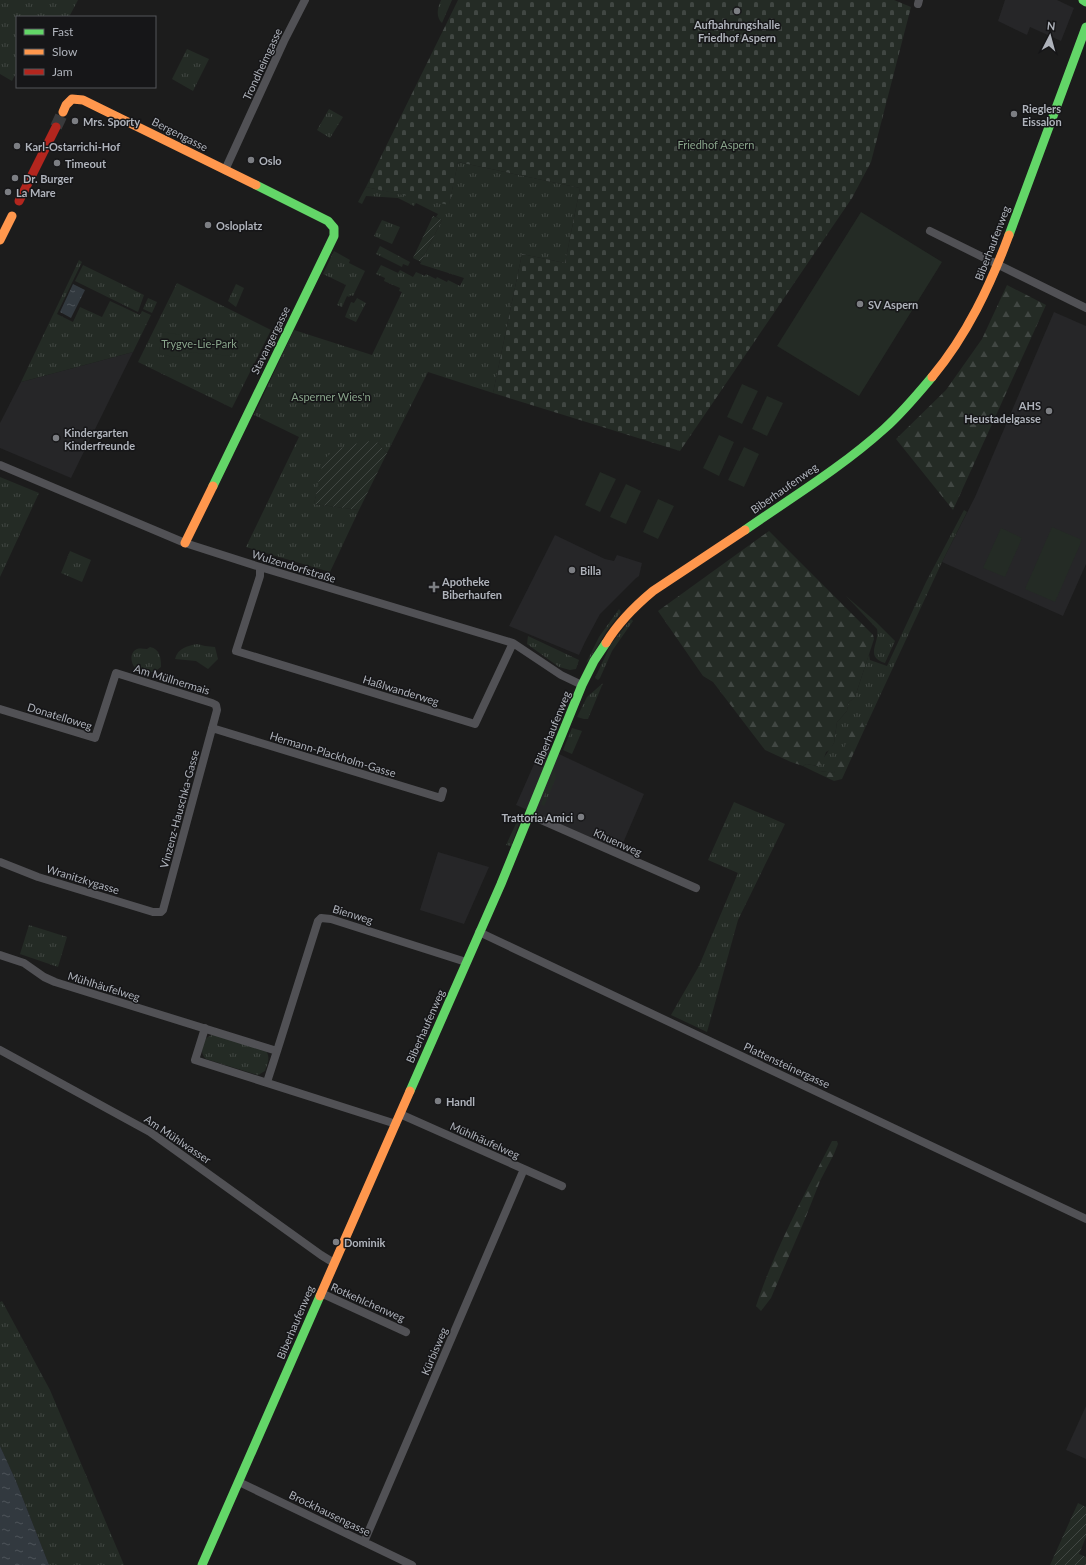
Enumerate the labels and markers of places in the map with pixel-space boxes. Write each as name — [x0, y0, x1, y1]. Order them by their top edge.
marker: Aufbahrungshalle Friedhof Aspern — [732, 6, 742, 16]
place label: Aufbahrungshalle Friedhof Aspern — [693, 18, 780, 44]
place label: Rieglers Eissalon — [1022, 102, 1062, 128]
marker: Rieglers Eissalon — [1009, 109, 1019, 119]
place label: Mrs. Sporty — [83, 115, 140, 128]
marker: Mrs. Sporty — [70, 116, 80, 126]
place label: Karl-Ostarrichi-Hof — [25, 140, 120, 153]
marker: Karl-Ostarrichi-Hof — [12, 141, 22, 151]
place label: Oslo — [259, 154, 282, 167]
marker: Oslo — [246, 155, 256, 165]
place label: Timeout — [65, 157, 107, 170]
marker: Timeout — [52, 158, 62, 168]
place label: Dr. Burger — [23, 172, 74, 185]
marker: Dr. Burger — [10, 173, 20, 183]
place label: La Mare — [16, 186, 56, 199]
marker: La Mare — [3, 187, 13, 197]
place label: Osloplatz — [216, 219, 262, 232]
marker: Osloplatz — [203, 220, 213, 230]
place label: SV Aspern — [868, 298, 918, 311]
marker: SV Aspern — [855, 299, 865, 309]
place label: AHS Heustadelgasse — [964, 399, 1041, 425]
marker: AHS Heustadelgasse — [1044, 406, 1054, 416]
place label: Kindergarten Kinderfreunde — [64, 426, 135, 452]
marker: Kindergarten Kinderfreunde — [51, 433, 61, 443]
place label: Billa — [580, 564, 601, 577]
marker: Billa — [567, 565, 577, 575]
place label: Apotheke Biberhaufen — [441, 575, 502, 601]
marker: Apotheke Biberhaufen — [429, 582, 439, 592]
place label: Trattoria Amici — [501, 811, 573, 824]
marker: Trattoria Amici — [576, 812, 586, 822]
place label: Handl — [446, 1095, 475, 1108]
marker: Handl — [433, 1096, 443, 1106]
place label: Dominik — [344, 1236, 386, 1249]
marker: Dominik — [331, 1237, 341, 1247]

